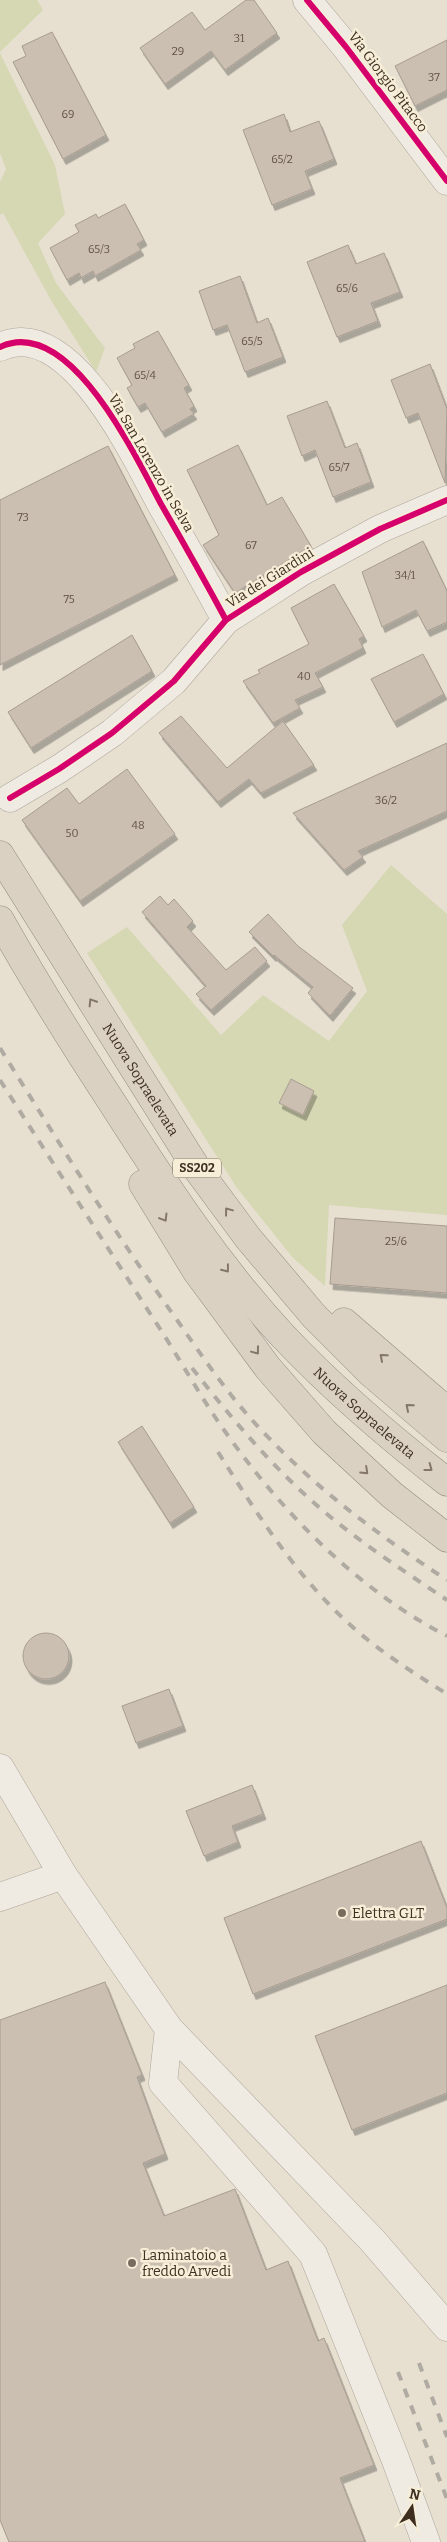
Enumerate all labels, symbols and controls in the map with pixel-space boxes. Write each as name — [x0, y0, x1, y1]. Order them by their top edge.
street label: Via Giorgio Pitacco — [345, 28, 431, 136]
house number: 31 — [234, 32, 245, 45]
house number: 29 — [172, 45, 184, 58]
house number: 37 — [428, 71, 440, 84]
house number: 69 — [62, 108, 74, 121]
house number: 65/2 — [271, 153, 293, 166]
house number: 65/3 — [88, 243, 110, 256]
house number: 65/6 — [336, 282, 358, 295]
house number: 65/5 — [241, 335, 263, 348]
house number: 65/4 — [134, 369, 157, 382]
street label: Via San Lorenzo in Selva — [104, 391, 198, 535]
house number: 65/7 — [328, 461, 350, 474]
house number: 73 — [17, 511, 29, 524]
house number: 67 — [245, 539, 257, 552]
street label: Via dei Giardini — [223, 544, 317, 612]
house number: 34/1 — [395, 569, 416, 582]
house number: 75 — [63, 593, 75, 606]
house number: 40 — [297, 670, 311, 683]
house number: 36/2 — [375, 794, 397, 807]
house number: 48 — [131, 819, 145, 832]
house number: 50 — [66, 827, 78, 840]
one-way arrow — [89, 998, 98, 1007]
street label: Nuova Sopraelevata — [99, 1020, 183, 1139]
road number: SS202 — [173, 1158, 221, 1178]
one-way arrow — [225, 1207, 234, 1217]
one-way arrow — [157, 1212, 167, 1221]
house number: 25/6 — [385, 1235, 407, 1248]
one-way arrow — [221, 1263, 229, 1272]
one-way arrow — [250, 1345, 259, 1355]
one-way arrow — [379, 1354, 388, 1363]
street label: Nuova Sopraelevata — [310, 1363, 419, 1462]
one-way arrow — [406, 1404, 415, 1413]
one-way arrow — [423, 1462, 433, 1471]
one-way arrow — [360, 1465, 369, 1474]
place label: Elettra GLT — [352, 1905, 424, 1922]
marker: Elettra GLT — [336, 1907, 348, 1919]
place label: Laminatoio a freddo Arvedi — [142, 2247, 231, 2280]
marker: Laminatoio a freddo Arvedi — [126, 2257, 138, 2269]
north arrow — [387, 2482, 437, 2532]
text: N — [408, 2485, 422, 2504]

